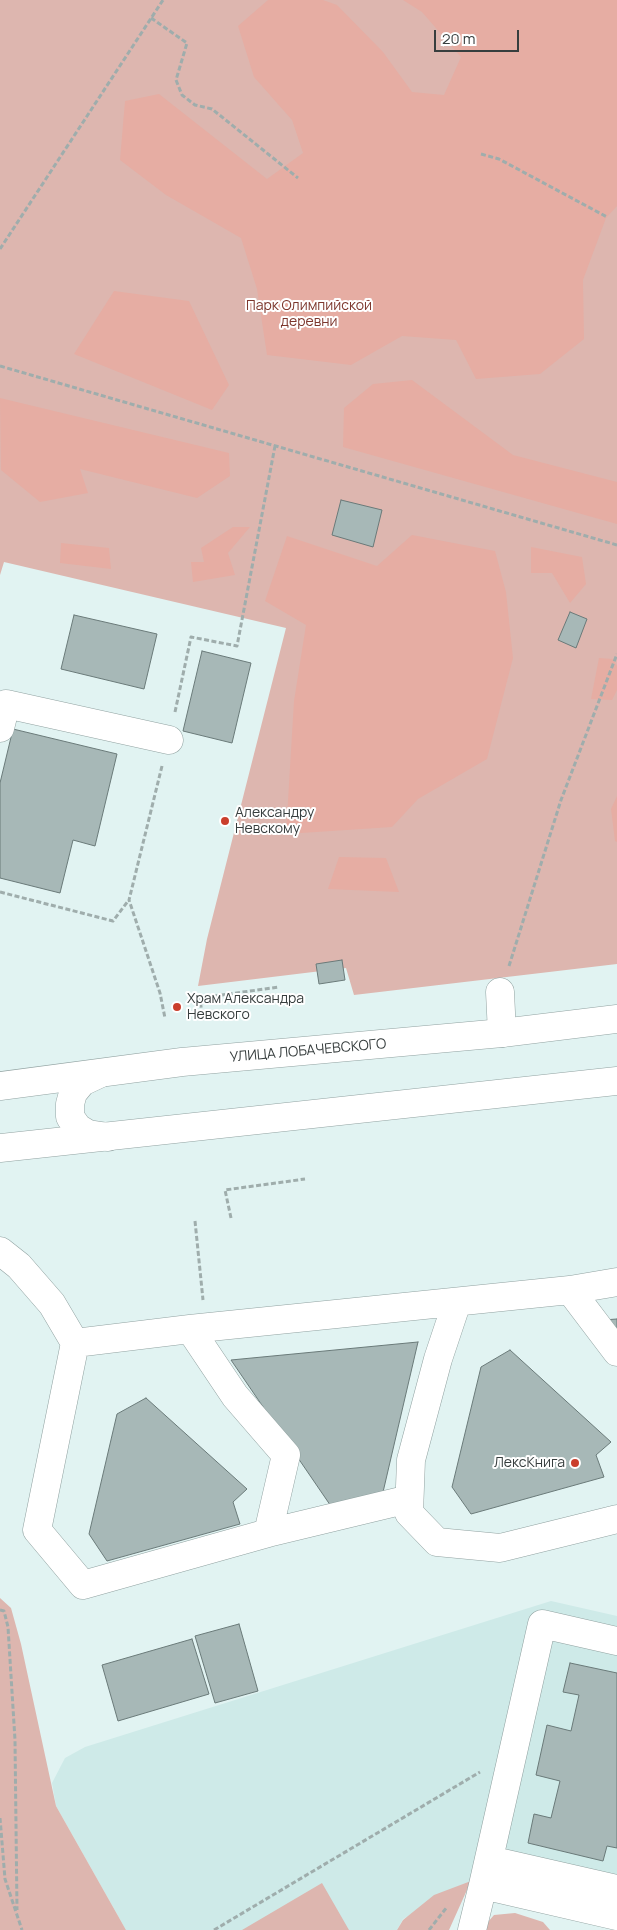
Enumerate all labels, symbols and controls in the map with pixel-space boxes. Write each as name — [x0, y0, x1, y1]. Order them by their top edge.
scale bar — [437, 20, 522, 52]
text: 20 m — [442, 28, 475, 49]
park label: Парк Олимпийской деревни — [246, 298, 372, 331]
place label: Александру Невскому — [235, 805, 314, 838]
marker: Александру Невскому — [219, 815, 231, 827]
place label: Храм Александра Невского — [187, 991, 304, 1024]
marker: Храм Александра Невского — [171, 1001, 183, 1013]
street label: УЛИЦА ЛОБАЧЕВСКОГО — [229, 1036, 387, 1066]
place label: ЛексКнига — [494, 1455, 565, 1471]
marker: ЛексКнига — [569, 1457, 581, 1469]

